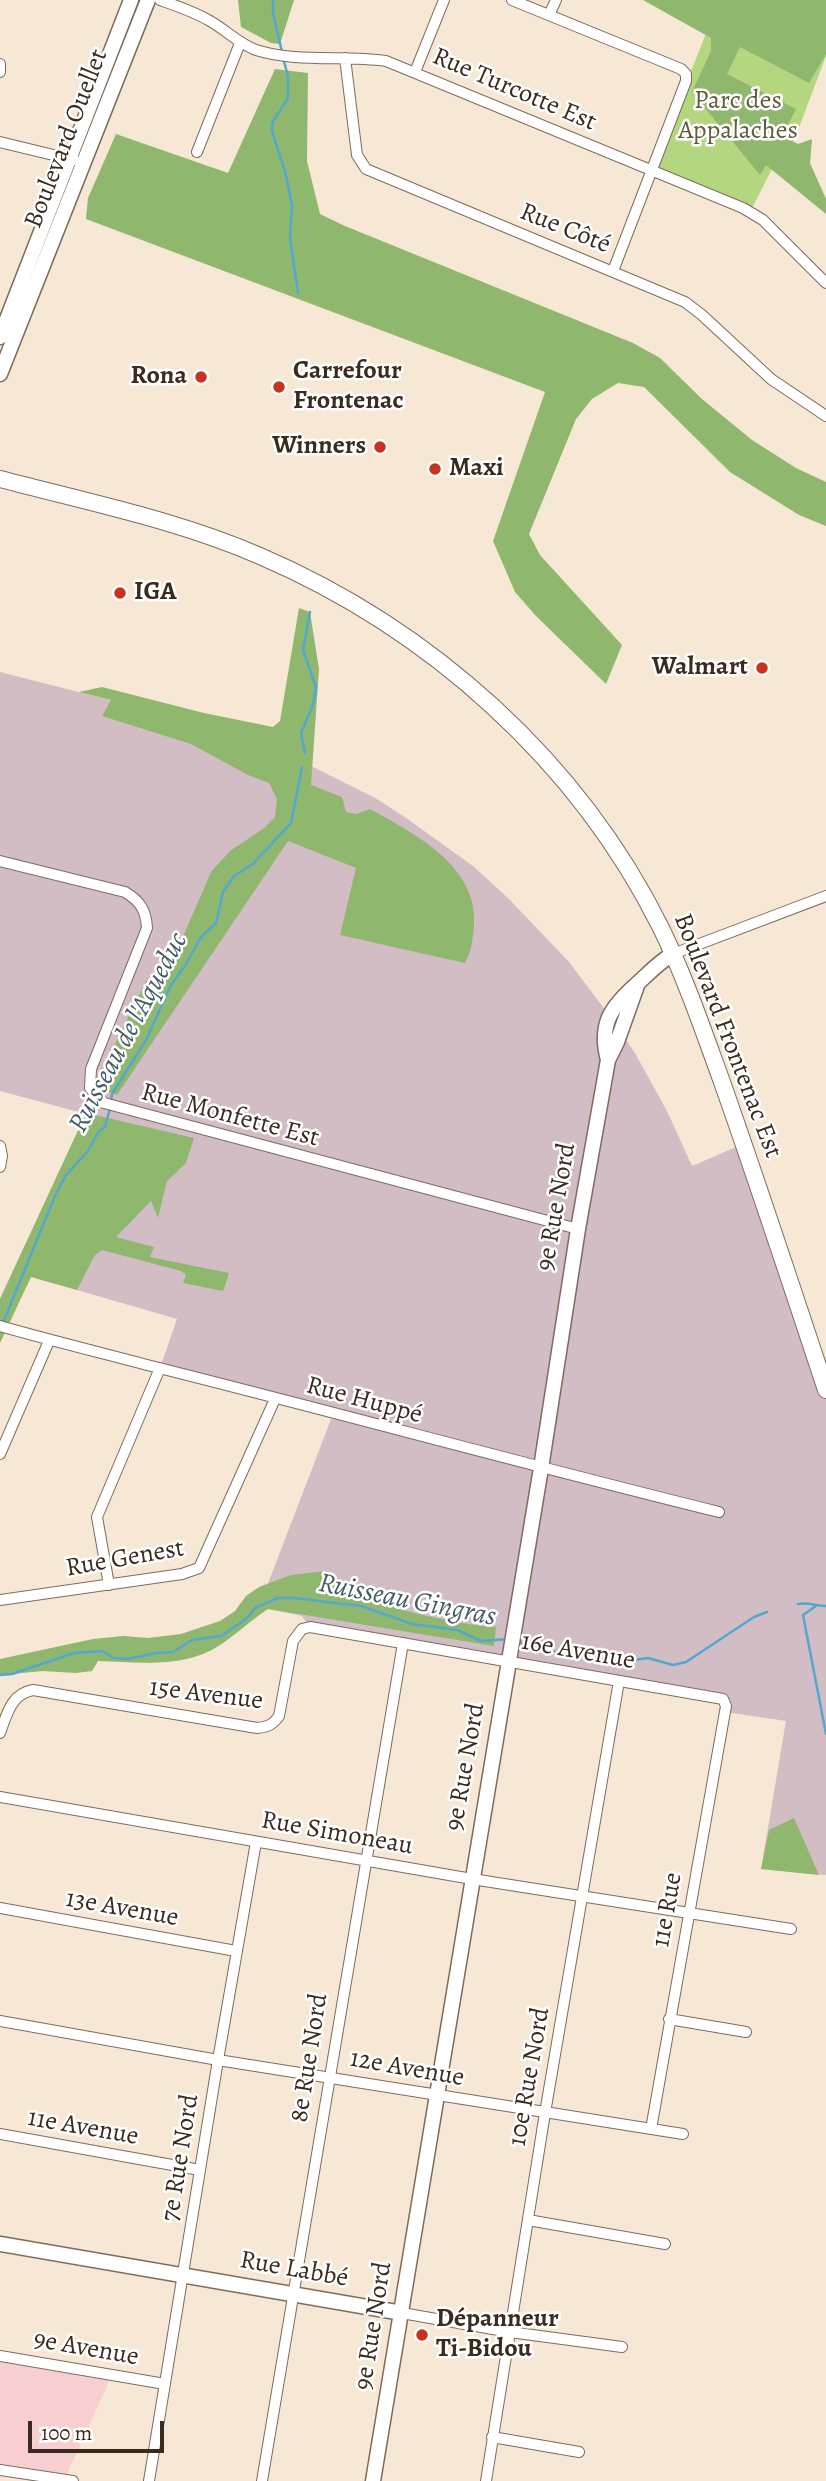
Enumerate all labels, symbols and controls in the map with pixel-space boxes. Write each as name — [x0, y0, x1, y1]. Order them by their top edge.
street label: Rue Turcotte Est — [427, 41, 601, 139]
street label: Boulevard Ouellet — [19, 45, 115, 233]
park label: Parc des Appalaches — [678, 86, 798, 148]
street label: Rue Côté — [515, 197, 615, 261]
place label: Carrefour Frontenac — [293, 356, 404, 418]
place label: Rona — [131, 361, 187, 393]
marker: Rona — [193, 369, 209, 385]
marker: Carrefour Frontenac — [271, 379, 287, 395]
place label: Winners — [272, 431, 366, 463]
marker: Winners — [372, 439, 388, 455]
place label: Maxi — [449, 453, 504, 485]
marker: Maxi — [427, 461, 443, 477]
place label: IGA — [134, 577, 177, 609]
marker: IGA — [112, 585, 128, 601]
place label: Walmart — [652, 652, 748, 684]
marker: Walmart — [754, 660, 770, 676]
street label: Boulevard Frontenac Est — [666, 909, 788, 1163]
water label: Ruisseau de l'Aqueduc — [62, 927, 196, 1139]
street label: Rue Monfette Est — [138, 1077, 322, 1155]
street label: 9e Rue Nord — [530, 1141, 584, 1273]
street label: Rue Huppé — [303, 1371, 425, 1431]
street label: Rue Genest — [64, 1533, 186, 1585]
water label: Ruisseau Gingras — [316, 1567, 498, 1635]
street label: 16e Avenue — [519, 1627, 637, 1677]
street label: 15e Avenue — [147, 1673, 265, 1717]
street label: 9e Rue Nord — [439, 1701, 493, 1833]
street label: Rue Simoneau — [259, 1805, 415, 1863]
street label: 11e Rue — [646, 1870, 690, 1950]
street label: 13e Avenue — [63, 1884, 181, 1934]
street label: 8e Rue Nord — [284, 1991, 336, 2125]
street label: 10e Rue Nord — [502, 2005, 558, 2149]
street label: 12e Avenue — [347, 2044, 467, 2094]
street label: 7e Rue Nord — [156, 2092, 206, 2224]
street label: 11e Avenue — [25, 2103, 141, 2153]
street label: Rue Labbé — [237, 2245, 351, 2295]
street label: 9e Rue Nord — [348, 2260, 400, 2392]
place label: Dépanneur Ti-Bidou — [436, 2304, 559, 2366]
street label: 9e Avenue — [31, 2324, 141, 2374]
marker: Dépanneur Ti-Bidou — [414, 2327, 430, 2343]
scale bar — [32, 2408, 168, 2452]
text: 100 m — [41, 2419, 92, 2447]

